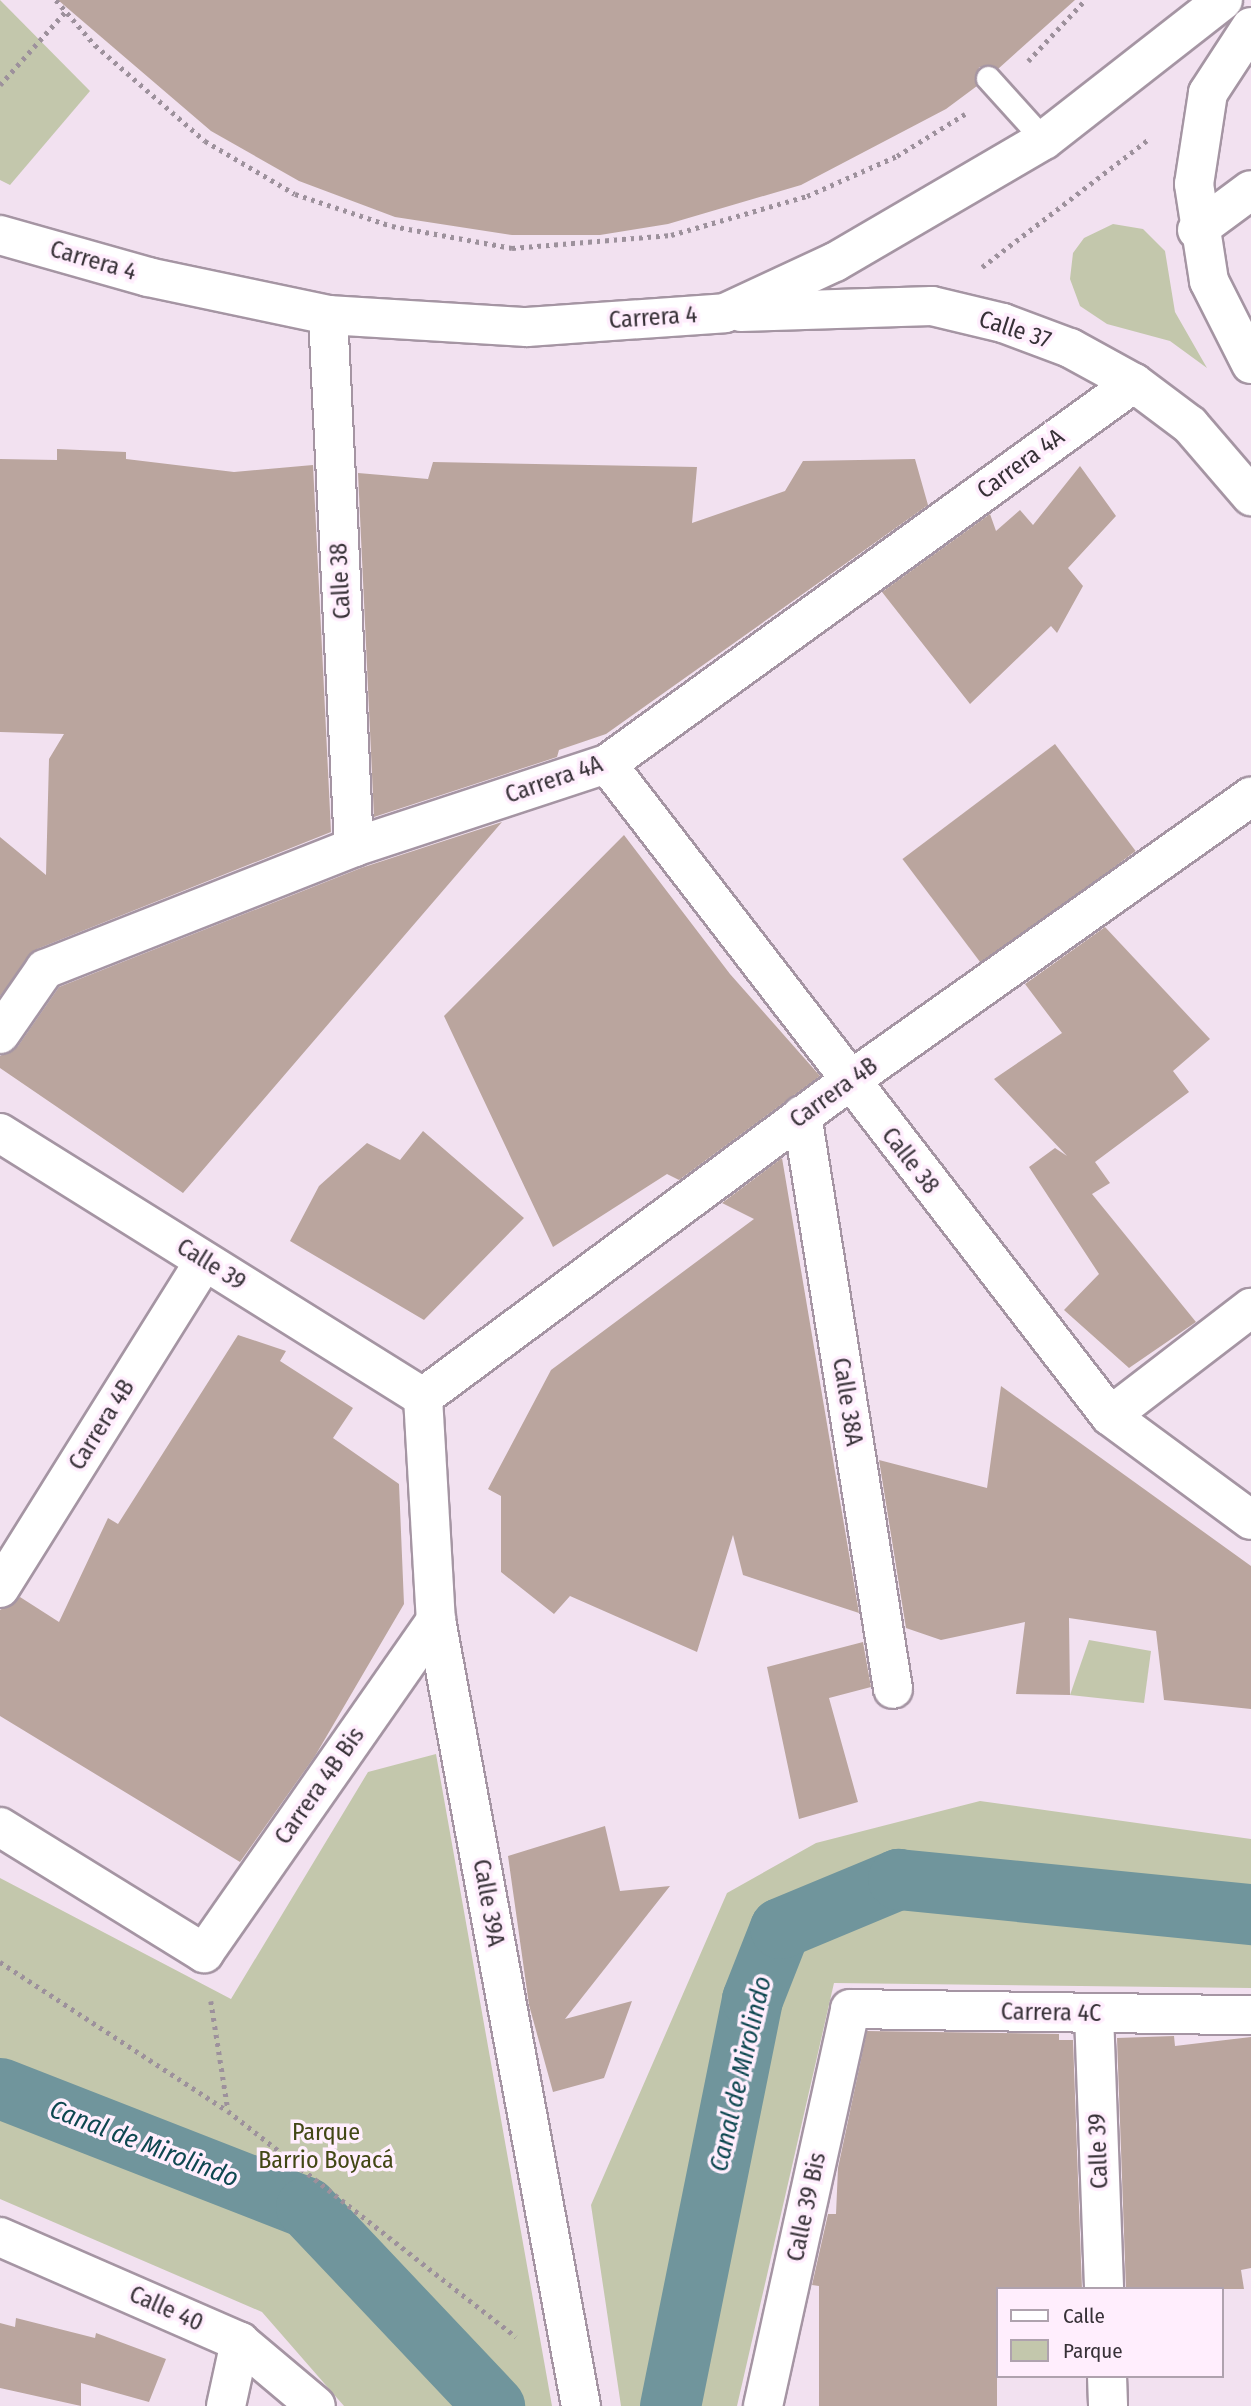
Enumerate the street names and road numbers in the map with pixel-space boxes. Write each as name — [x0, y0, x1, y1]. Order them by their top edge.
street label: Carrera 4 — [47, 235, 139, 287]
street label: Carrera 4 — [608, 301, 698, 335]
street label: Calle 37 — [975, 305, 1055, 355]
street label: Carrera 4A — [972, 423, 1070, 505]
street label: Calle 38 — [325, 542, 357, 620]
street label: Carrera 4A — [502, 750, 606, 810]
street label: Carrera 4B — [785, 1052, 883, 1134]
street label: Calle 38 — [875, 1122, 945, 1200]
street label: Calle 39 — [171, 1233, 251, 1297]
street label: Calle 38A — [826, 1356, 868, 1448]
street label: Carrera 4B — [63, 1374, 141, 1476]
street label: Carrera 4B Bis — [269, 1722, 371, 1850]
street label: Calle 39A — [466, 1857, 510, 1949]
street label: Carrera 4C — [1001, 1998, 1101, 2028]
street label: Calle 39 — [1083, 2113, 1115, 2189]
street label: Calle 39 Bis — [781, 2150, 833, 2264]
street label: Calle 40 — [125, 2280, 207, 2338]

